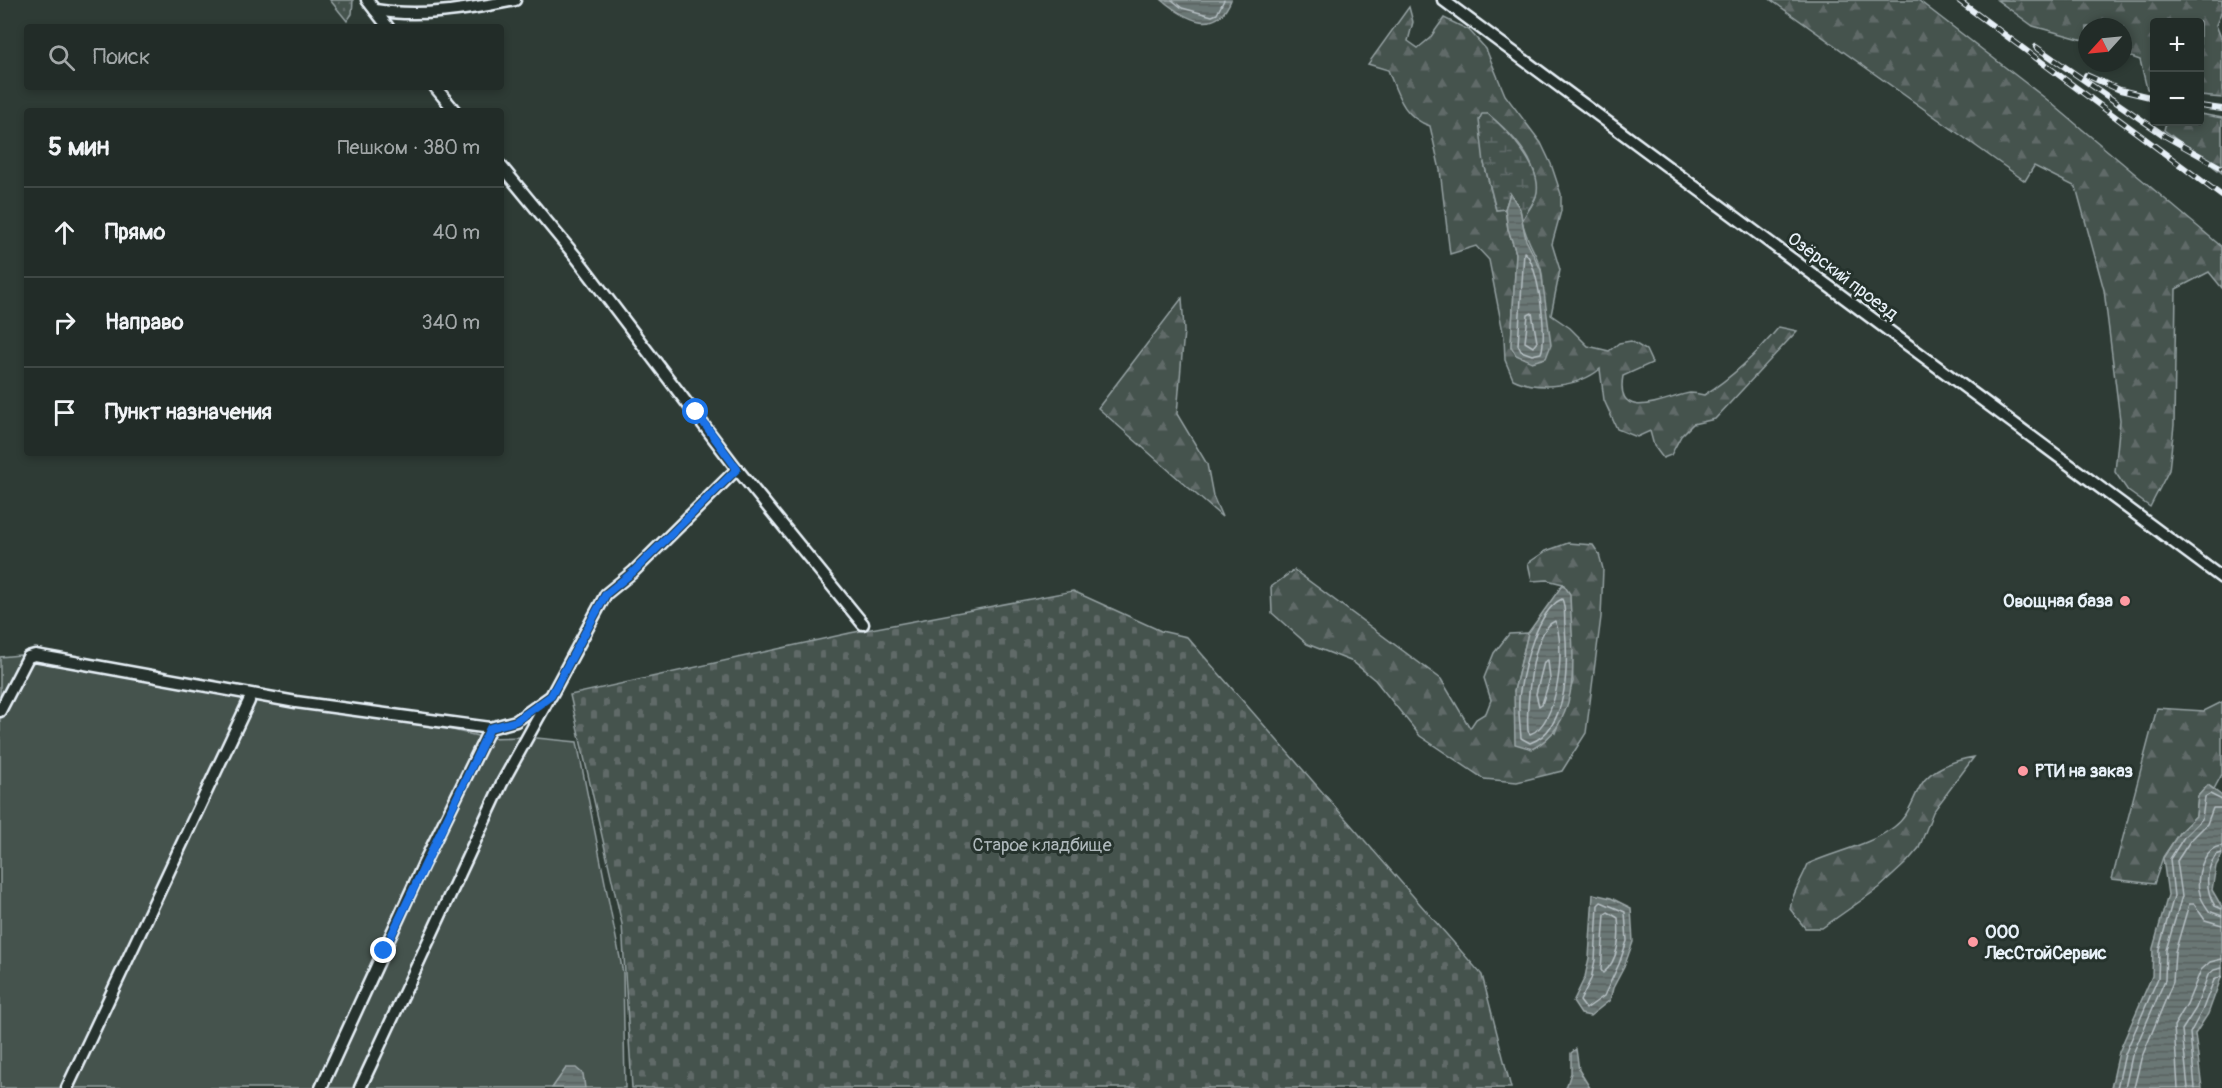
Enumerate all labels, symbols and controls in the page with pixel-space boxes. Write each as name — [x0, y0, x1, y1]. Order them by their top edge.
north arrow — [2078, 18, 2132, 72]
map controls — [2150, 18, 2204, 126]
button: + — [2150, 18, 2204, 72]
search box — [24, 24, 504, 90]
icon: search — [45, 41, 78, 74]
text: Поиск — [93, 43, 150, 71]
button: − — [2150, 72, 2204, 126]
text: 5 мин — [48, 131, 109, 163]
text: Пешком · 380 m — [338, 135, 480, 160]
icon: ahead — [48, 216, 81, 249]
text: Прямо — [105, 218, 165, 246]
text: 40 m — [433, 220, 480, 245]
street label: Озёрский проезд — [1783, 227, 1903, 326]
icon: right — [48, 306, 81, 339]
text: Направо — [105, 308, 184, 336]
text: 340 m — [421, 310, 480, 335]
icon: arrive — [48, 396, 81, 429]
text: Пункт назначения — [105, 398, 272, 426]
route start — [682, 398, 708, 424]
place label: Овощная база — [2003, 590, 2114, 613]
marker: Овощная база — [2118, 594, 2132, 608]
place label: РТИ на заказ — [2035, 760, 2134, 783]
marker: РТИ на заказ — [2016, 764, 2030, 778]
park label: Старое кладбище — [972, 834, 1112, 857]
place label: ООО ЛесСтойСервис — [1984, 921, 2107, 965]
marker: ООО ЛесСтойСервис — [1966, 935, 1980, 949]
route end — [370, 937, 396, 963]

